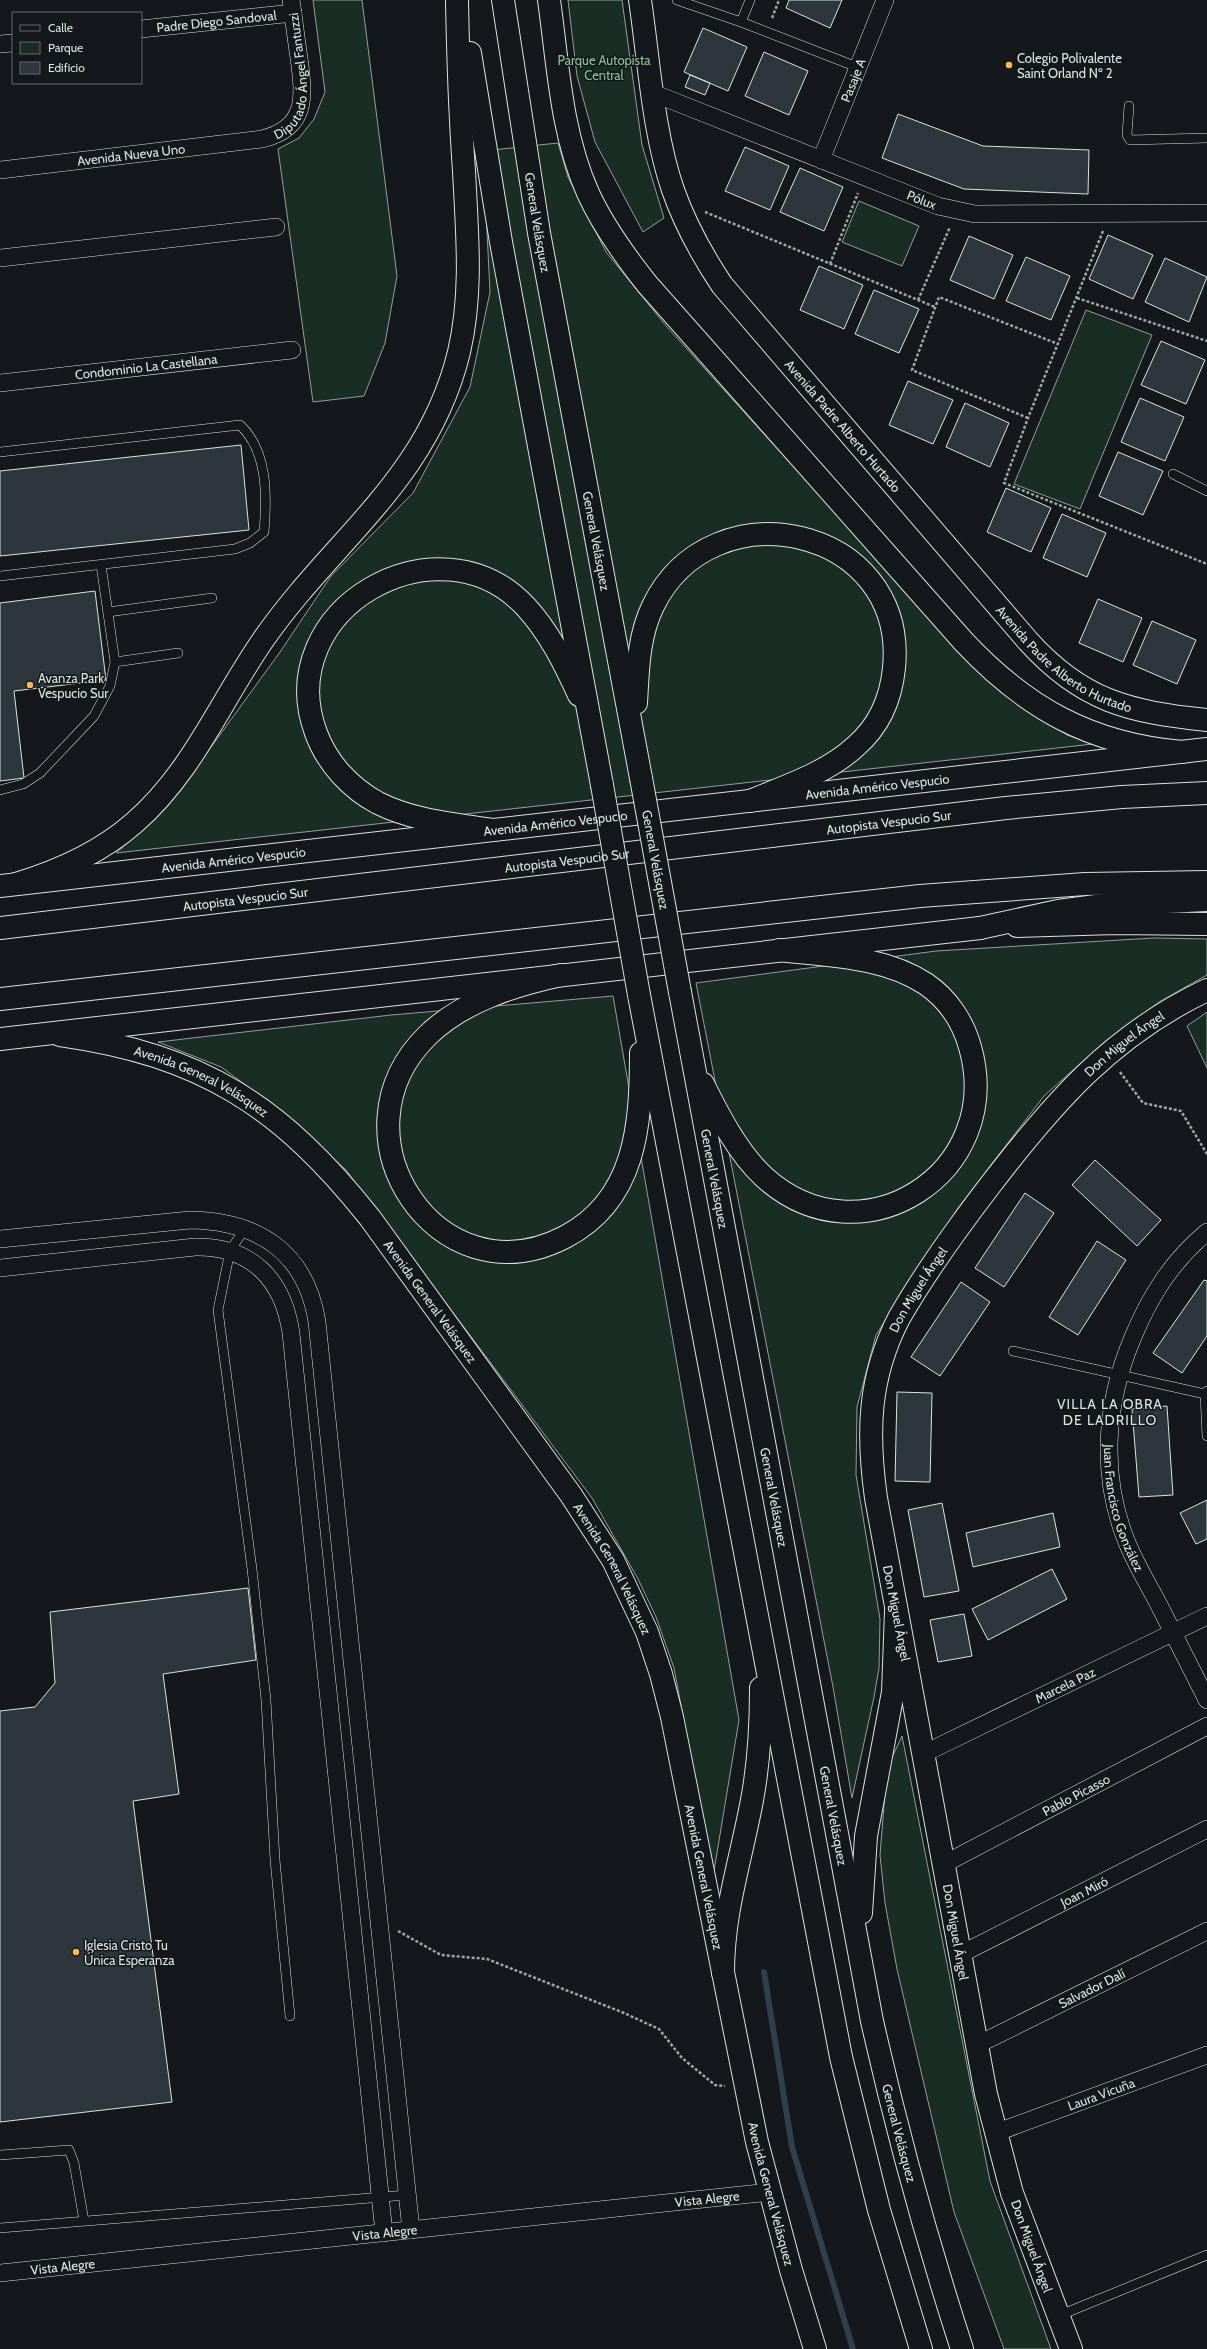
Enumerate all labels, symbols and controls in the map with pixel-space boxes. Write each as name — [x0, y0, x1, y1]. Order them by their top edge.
street label: Padre Diego Sandoval — [156, 7, 277, 35]
legend — [12, 12, 142, 84]
street label: Diputado Ángel Fantuzzi — [271, 12, 310, 142]
text: Calle — [48, 20, 73, 35]
text: Parque — [48, 40, 83, 55]
place label: Colegio Polivalente Saint Orland Nº 2 — [1017, 50, 1122, 81]
park label: Parque Autopista Central — [557, 52, 651, 83]
street label: Pasaje A — [837, 56, 869, 104]
text: Edificio — [48, 60, 85, 75]
marker: Colegio Polivalente Saint Orland Nº 2 — [1004, 60, 1014, 70]
street label: Avenida Nueva Uno — [76, 140, 186, 169]
street label: General Velásquez — [522, 171, 554, 273]
street label: Pólux — [905, 186, 940, 213]
street label: Condominio La Castellana — [74, 350, 219, 382]
street label: Avenida Padre Alberto Hurtado — [782, 356, 904, 495]
street label: General Velásquez — [579, 490, 614, 592]
street label: Avenida Padre Alberto Hurtado — [993, 602, 1134, 715]
place label: Avanza Park Vespucio Sur — [38, 670, 109, 701]
marker: Avanza Park Vespucio Sur — [25, 680, 35, 690]
street label: Avenida Américo Vespucio — [804, 770, 950, 803]
street label: Avenida Américo Vespucio — [483, 807, 628, 839]
street label: Autopista Vespucio Sur — [825, 807, 953, 837]
street label: General Velásquez — [639, 809, 673, 911]
street label: Avenida Américo Vespucio — [161, 843, 306, 876]
street label: Autopista Vespucio Sur — [504, 845, 631, 876]
street label: Autopista Vespucio Sur — [182, 883, 309, 914]
street label: Don Miguel Ángel — [1081, 1007, 1167, 1080]
street label: Avenida General Velásquez — [132, 1042, 272, 1120]
street label: General Velásquez — [698, 1128, 732, 1230]
street label: Avenida General Velásquez — [381, 1237, 480, 1366]
street label: Don Miguel Ángel — [885, 1244, 950, 1335]
district label: VILLA LA OBRA DE LADRILLO — [1057, 1395, 1163, 1429]
street label: Juan Francisco González — [1101, 1443, 1147, 1574]
street label: General Velásquez — [757, 1446, 791, 1548]
street label: Avenida General Velásquez — [570, 1500, 655, 1637]
street label: Don Miguel Ángel — [880, 1564, 915, 1662]
street label: Marcela Paz — [1032, 1664, 1098, 1706]
street label: General Velásquez — [817, 1765, 851, 1867]
street label: Pablo Picasso — [1039, 1770, 1112, 1819]
street label: Avenida General Velásquez — [682, 1803, 726, 1951]
street label: Joan Miró — [1057, 1873, 1110, 1911]
street label: Don Miguel Ángel — [940, 1883, 973, 1981]
place label: Iglesia Cristo Tu Única Esperanza — [84, 1937, 175, 1968]
marker: Iglesia Cristo Tu Única Esperanza — [71, 1947, 81, 1957]
street label: Salvador Dalí — [1056, 1965, 1128, 2011]
street label: Laura Vicuña — [1065, 2074, 1138, 2114]
street label: General Velásquez — [879, 2082, 920, 2184]
street label: Avenida General Velásquez — [745, 2121, 798, 2267]
street label: Vista Alegre — [674, 2187, 741, 2210]
street label: Don Miguel Ángel — [1008, 2197, 1057, 2294]
street label: Vista Alegre — [352, 2221, 418, 2244]
street label: Vista Alegre — [30, 2255, 96, 2278]

